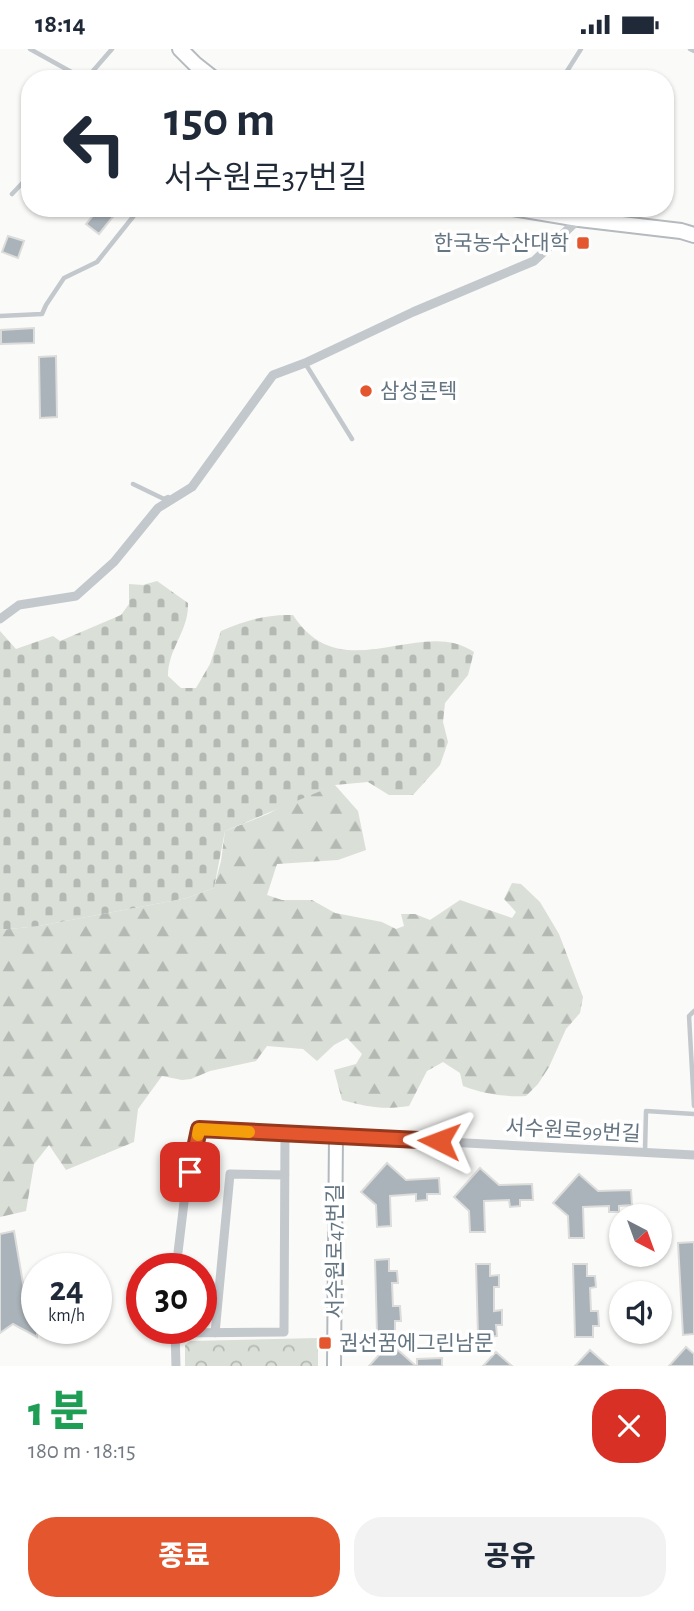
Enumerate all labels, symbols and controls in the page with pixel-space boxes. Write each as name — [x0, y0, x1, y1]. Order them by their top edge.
text: 18:14 — [35, 11, 86, 37]
text: 150 m — [164, 96, 275, 145]
icon: left — [49, 98, 140, 189]
text: 서수원로37번길 — [164, 162, 367, 194]
place label: 한국농수산대학 — [434, 232, 569, 254]
marker: 한국농수산대학 — [575, 235, 591, 251]
place label: 삼성콘텍 — [380, 380, 457, 402]
marker: 삼성콘텍 — [358, 383, 374, 399]
position arrow — [402, 1104, 476, 1178]
street label: 서수원로99번길 — [505, 1116, 641, 1145]
pin — [160, 1142, 220, 1202]
icon: arrive — [171, 1153, 209, 1191]
street label: 서수원로47번길 — [324, 1184, 346, 1318]
north arrow — [609, 1204, 672, 1267]
map controls — [609, 1204, 672, 1344]
speed limit sign: 30 — [126, 1253, 217, 1344]
text: 24 — [49, 1272, 84, 1307]
button: sound — [609, 1281, 672, 1344]
text: km/h — [48, 1307, 85, 1325]
place label: 권선꿈에그린남문 — [339, 1332, 494, 1354]
marker: 권선꿈에그린남문 — [317, 1335, 333, 1351]
button: close — [592, 1389, 666, 1463]
text: 1 분 — [28, 1391, 88, 1433]
text: 180 m · 18:15 — [28, 1440, 136, 1463]
button: 종료 — [28, 1517, 340, 1597]
button: 공유 — [354, 1517, 666, 1597]

